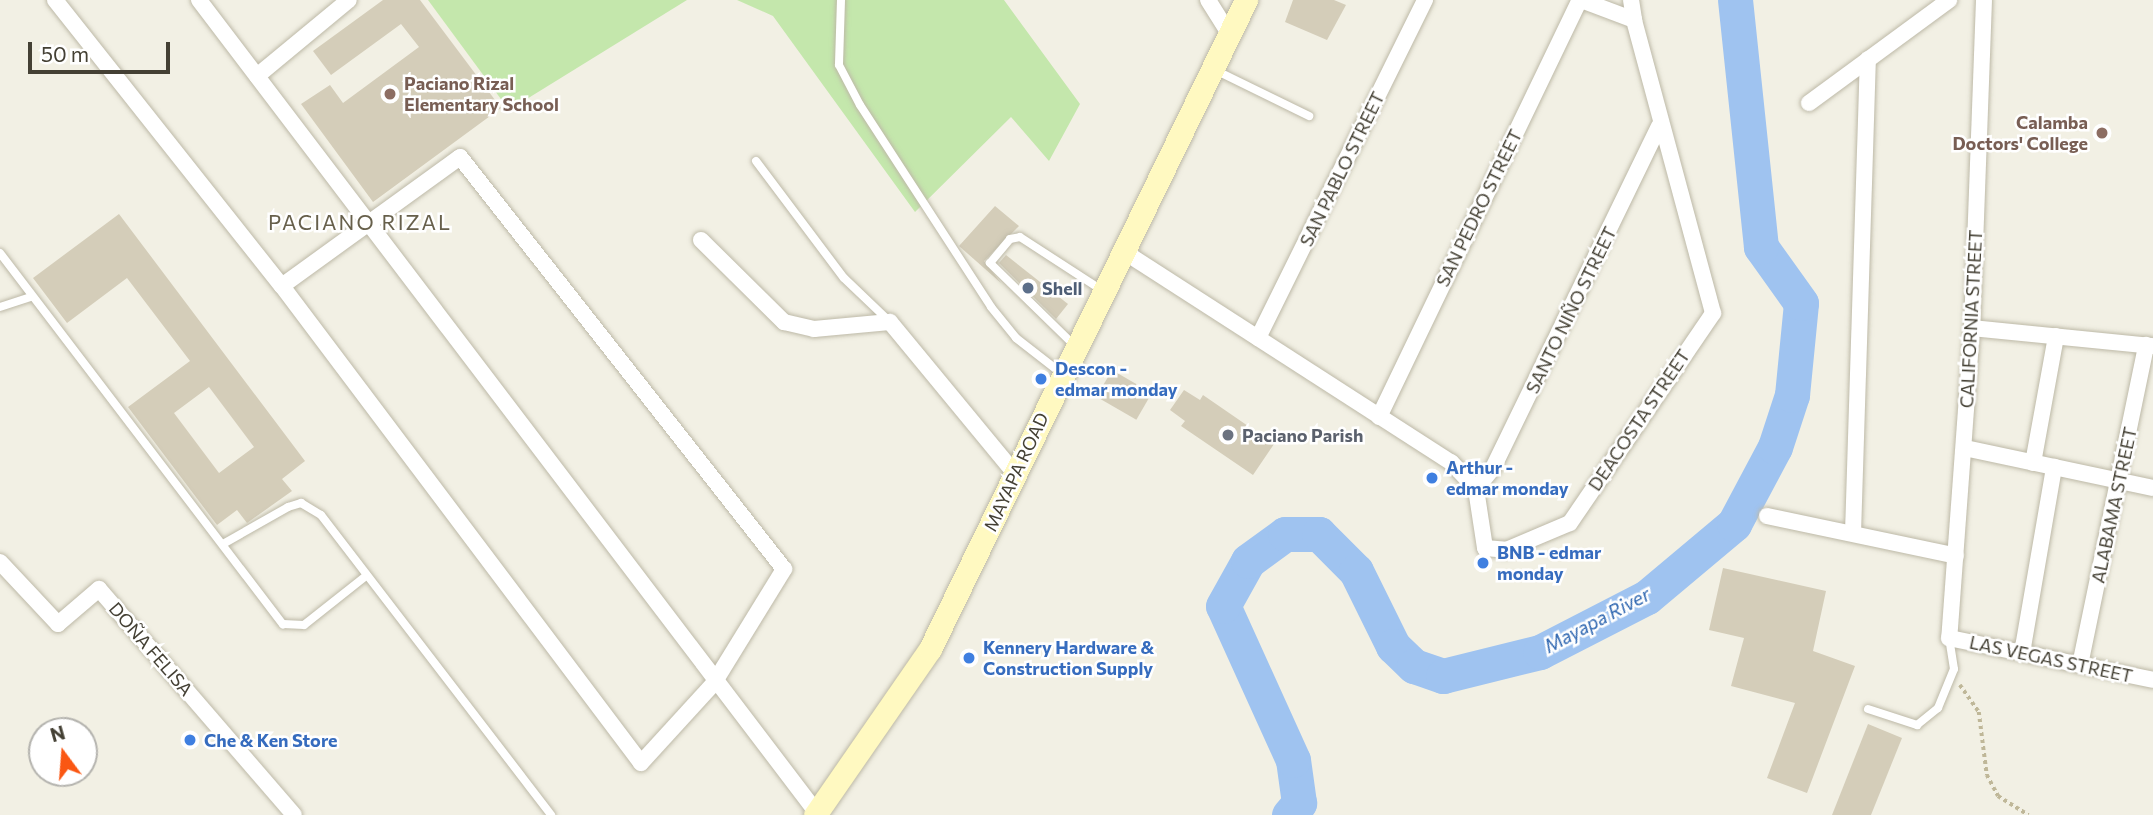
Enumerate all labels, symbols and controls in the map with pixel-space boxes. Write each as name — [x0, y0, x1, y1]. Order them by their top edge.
scale bar — [32, 28, 173, 72]
text: 50 m — [41, 41, 89, 66]
place label: Paciano Rizal Elementary School — [404, 73, 559, 116]
marker: Paciano Rizal Elementary School — [382, 86, 398, 102]
street label: SAN PABLO STREET — [1295, 88, 1389, 250]
place label: Calamba Doctors' College — [1952, 112, 2088, 154]
marker: Calamba Doctors' College — [2094, 125, 2110, 141]
street label: SAN PEDRO STREET — [1432, 126, 1526, 290]
district label: PACIANO RIZAL — [270, 209, 450, 235]
street label: SANTO NIÑO STREET — [1521, 223, 1621, 397]
street label: CALIFORNIA STREET — [1956, 229, 1986, 409]
place label: Shell — [1042, 277, 1083, 299]
marker: Shell — [1020, 280, 1036, 296]
street label: DEACOSTA STREET — [1584, 345, 1694, 495]
place label: Descon - edmar monday — [1055, 358, 1178, 400]
marker: Descon - edmar monday — [1033, 371, 1049, 387]
street label: MAYAPA ROAD — [979, 409, 1053, 535]
place label: Paciano Parish — [1242, 424, 1363, 446]
street label: ALABAMA STREET — [2087, 425, 2141, 585]
marker: Paciano Parish — [1220, 427, 1236, 443]
place label: Arthur - edmar monday — [1446, 457, 1569, 500]
marker: Arthur - edmar monday — [1424, 470, 1440, 486]
place label: BNB - edmar monday — [1497, 542, 1601, 584]
marker: BNB - edmar monday — [1475, 555, 1491, 571]
water label: Mayapa River — [1540, 583, 1654, 657]
street label: DOÑA FELISA — [105, 598, 197, 700]
street label: LAS VEGAS STREET — [1967, 631, 2135, 687]
place label: Kennery Hardware & Construction Supply — [983, 637, 1154, 680]
marker: Kennery Hardware & Construction Supply — [961, 650, 977, 666]
north arrow — [28, 717, 98, 787]
text: N — [48, 720, 68, 746]
place label: Che & Ken Store — [204, 729, 338, 751]
marker: Che & Ken Store — [182, 732, 198, 748]

